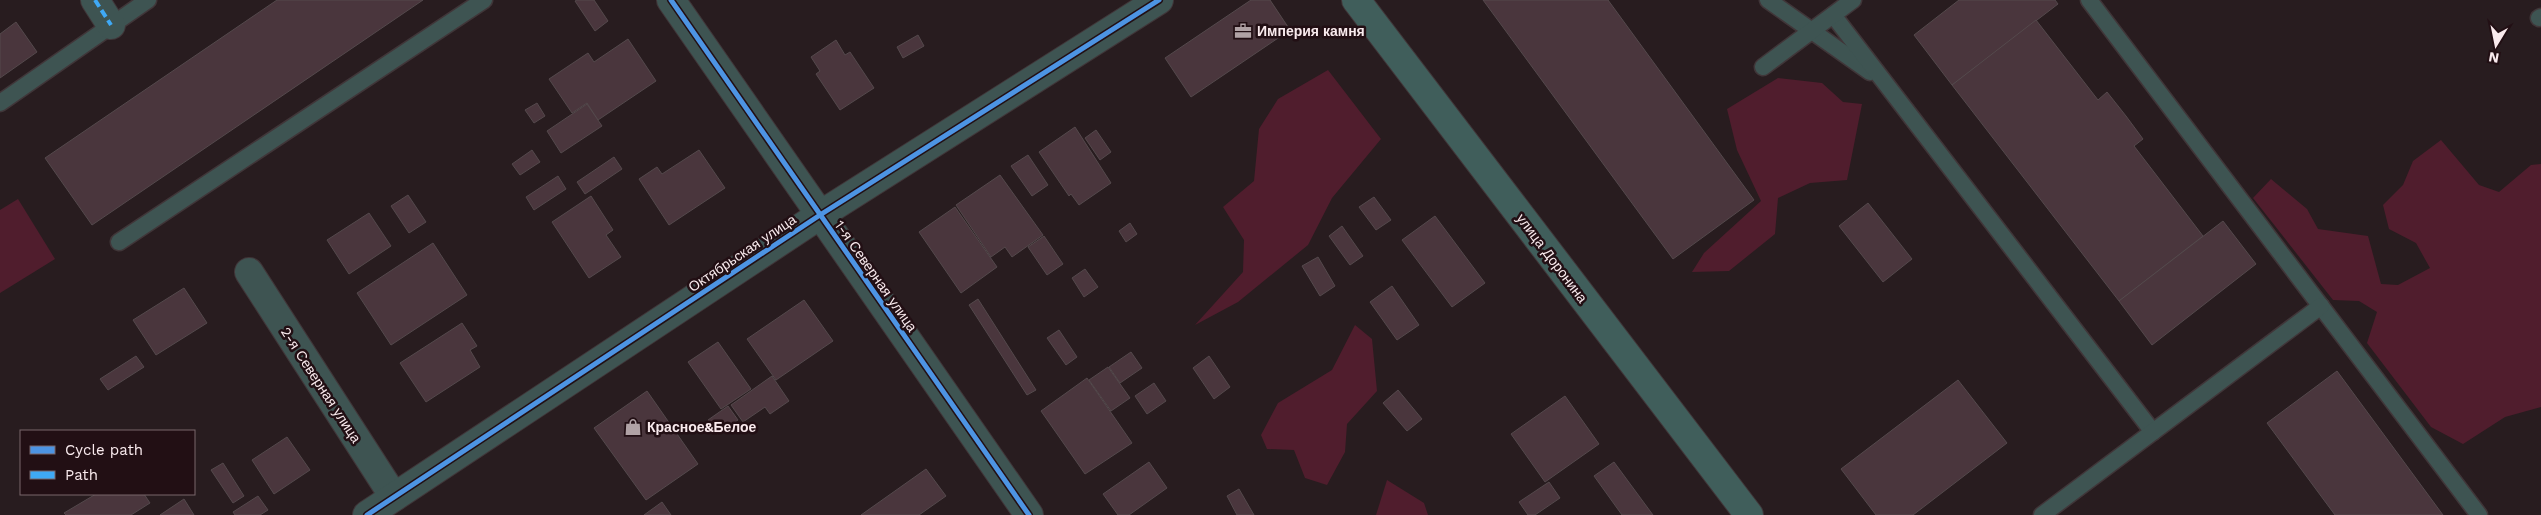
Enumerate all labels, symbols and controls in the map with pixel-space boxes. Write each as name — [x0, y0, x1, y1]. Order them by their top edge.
north arrow — [2471, 20, 2521, 70]
office icon: Империя камня — [1233, 21, 1253, 41]
place label: Империя камня — [1257, 23, 1365, 39]
text: N — [2487, 49, 2500, 67]
street label: улица Доронина — [1513, 210, 1591, 306]
street label: Октябрьская улица — [685, 211, 799, 295]
street label: 1-я Северная улица — [832, 217, 921, 335]
street label: 2-я Северная улица — [278, 324, 364, 446]
shop icon: Красное&Белое — [623, 417, 643, 437]
place label: Красное&Белое — [647, 419, 757, 435]
legend — [20, 430, 195, 495]
text: Cycle path — [65, 441, 143, 459]
text: Path — [65, 466, 98, 484]

